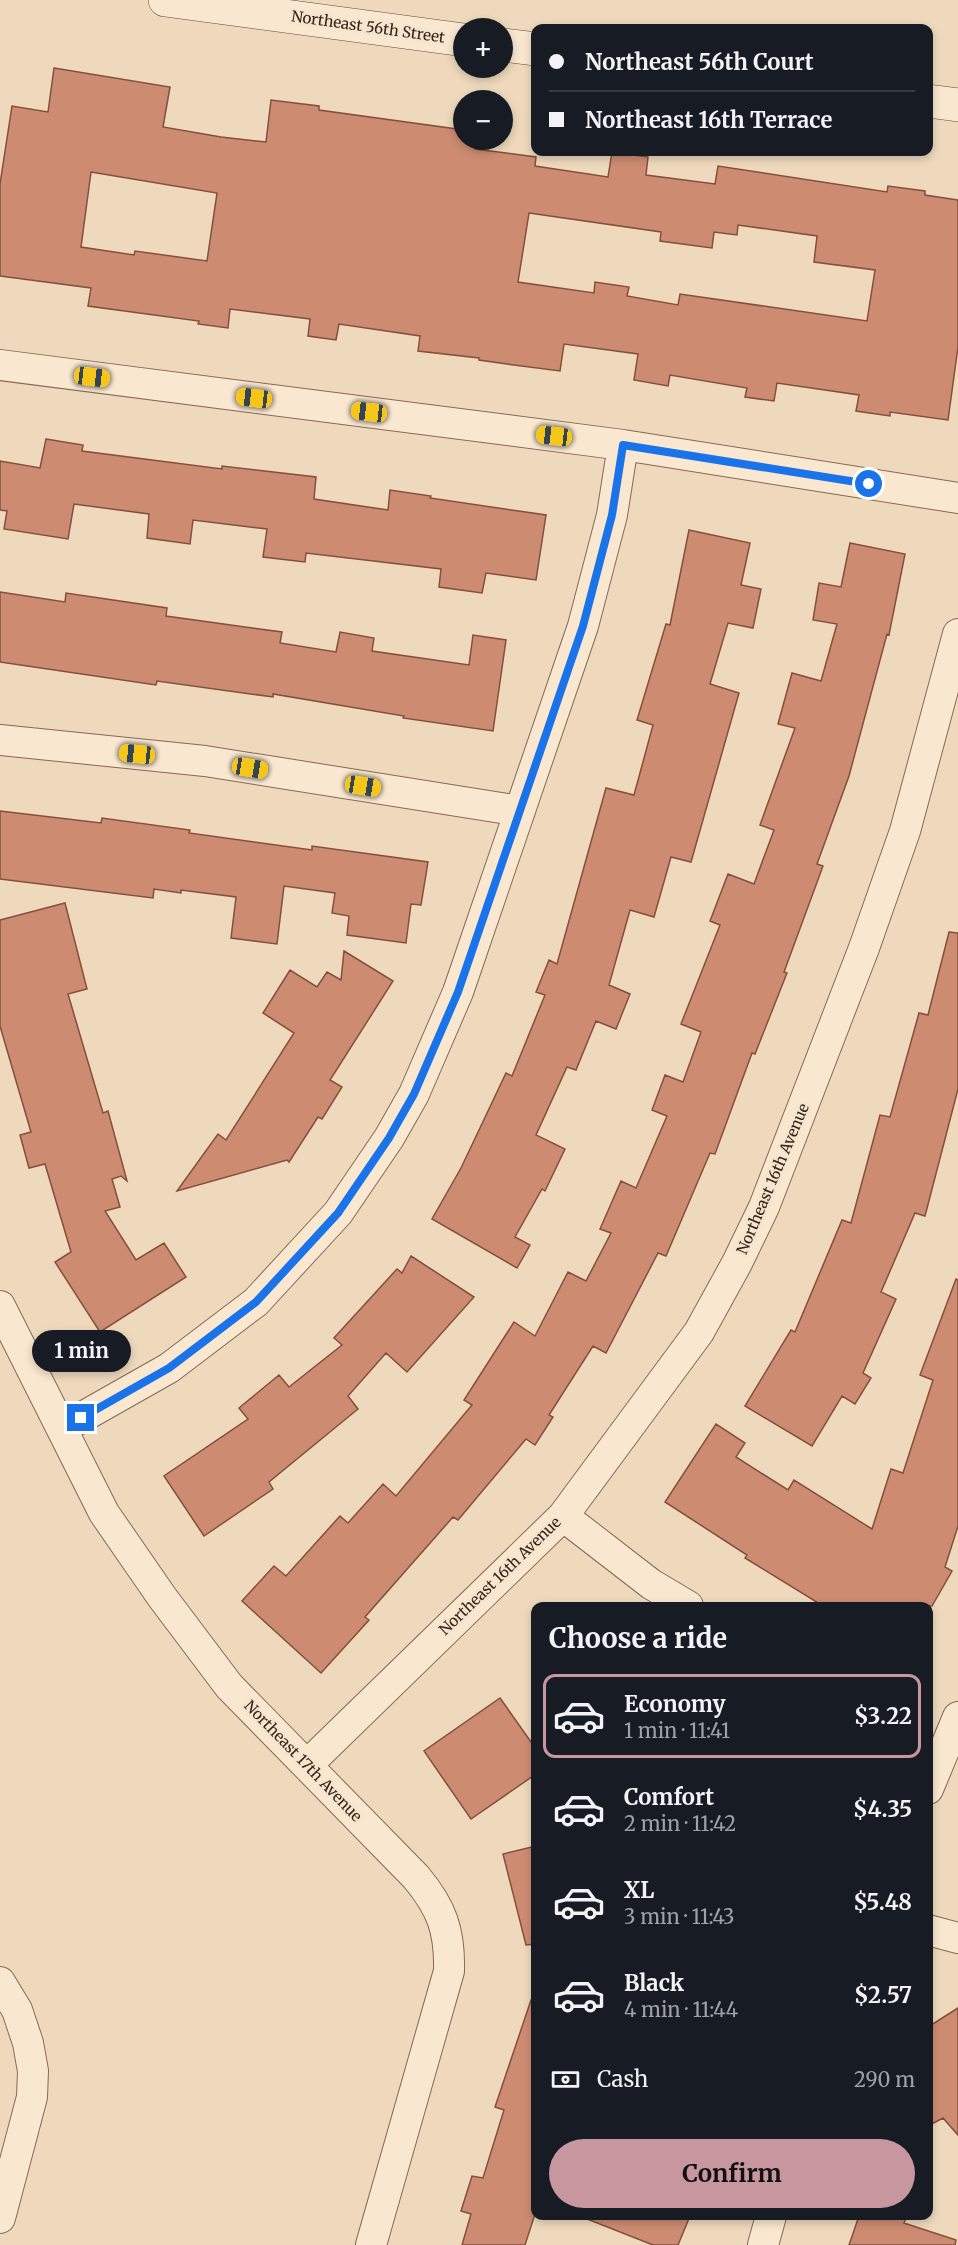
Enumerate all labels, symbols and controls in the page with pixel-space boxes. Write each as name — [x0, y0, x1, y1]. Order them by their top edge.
street label: Northeast 56th Street — [290, 6, 446, 47]
map controls — [453, 18, 513, 150]
button: + — [453, 18, 513, 78]
text: Northeast 56th Court — [585, 48, 814, 76]
button: − — [453, 90, 513, 150]
text: Northeast 16th Terrace — [585, 106, 832, 134]
car — [73, 366, 111, 388]
car — [235, 387, 273, 409]
car — [350, 401, 388, 423]
car — [535, 425, 573, 447]
route start — [855, 470, 882, 497]
car — [118, 743, 156, 765]
car — [231, 756, 269, 780]
car — [344, 774, 382, 798]
street label: Northeast 16th Avenue — [732, 1100, 813, 1257]
callout: 1 min — [32, 1331, 130, 1373]
text: 1 min — [54, 1338, 109, 1363]
route end — [67, 1404, 94, 1431]
street label: Northeast 16th Avenue — [435, 1512, 565, 1639]
text: Choose a ride — [549, 1621, 727, 1655]
icon: car — [552, 1689, 606, 1743]
text: Economy — [624, 1690, 725, 1718]
street label: Northeast 17th Avenue — [240, 1696, 366, 1825]
text: $3.22 — [854, 1702, 912, 1730]
text: 1 min · 11:41 — [624, 1718, 730, 1743]
icon: car — [552, 1782, 606, 1836]
text: Comfort — [624, 1783, 714, 1811]
text: $4.35 — [853, 1795, 912, 1823]
text: 2 min · 11:42 — [624, 1811, 736, 1836]
icon: car — [552, 1875, 606, 1929]
text: XL — [624, 1876, 654, 1904]
text: $5.48 — [853, 1888, 912, 1916]
text: 3 min · 11:43 — [624, 1904, 735, 1929]
icon: car — [552, 1968, 606, 2022]
text: Black — [624, 1969, 684, 1997]
text: $2.57 — [854, 1981, 912, 2009]
text: 4 min · 11:44 — [624, 1997, 738, 2022]
icon: cash — [549, 2063, 582, 2096]
text: Cash — [597, 2065, 648, 2093]
text: 290 m — [854, 2067, 915, 2092]
button: Confirm — [549, 2139, 915, 2208]

